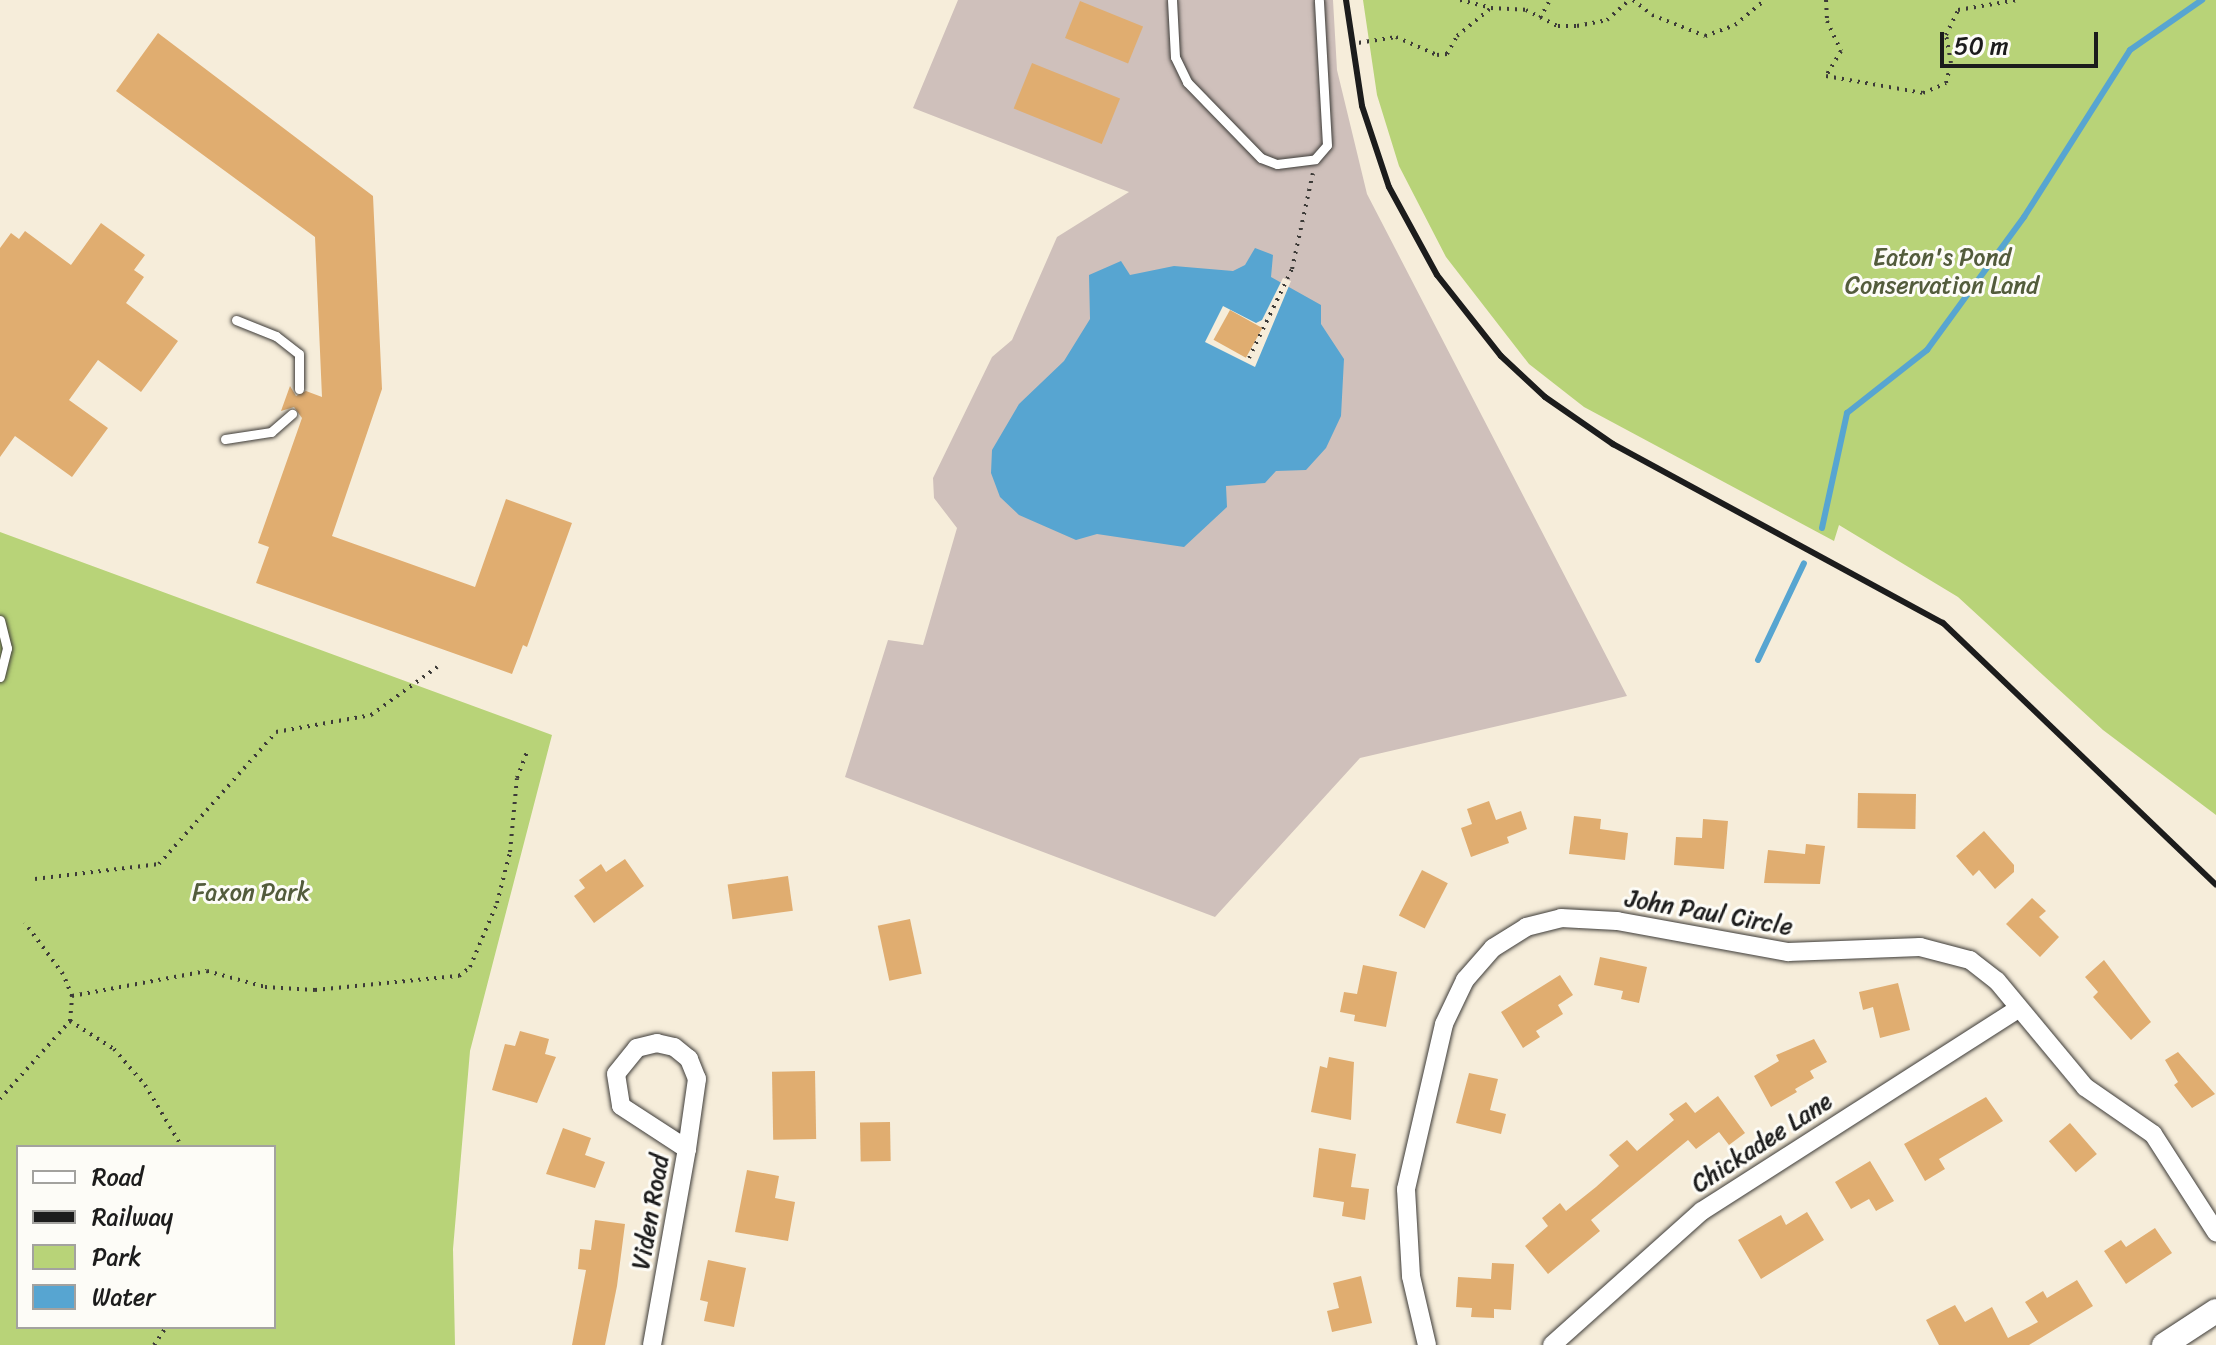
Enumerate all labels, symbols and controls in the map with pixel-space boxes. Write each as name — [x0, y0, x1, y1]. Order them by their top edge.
scale bar — [1944, 16, 2102, 66]
text: 50 m — [1954, 25, 2009, 67]
park label: Eaton's Pond Conservation Land — [1845, 244, 2039, 300]
park label: Faxon Park — [192, 879, 310, 907]
street label: John Paul Circle — [1623, 884, 1795, 942]
street label: Chickadee Lane — [1686, 1087, 1838, 1199]
legend — [16, 1145, 276, 1329]
street label: Viden Road — [627, 1152, 675, 1272]
text: Road — [92, 1156, 143, 1198]
text: Railway — [92, 1196, 173, 1238]
text: Park — [92, 1236, 141, 1278]
text: Water — [92, 1276, 155, 1318]

